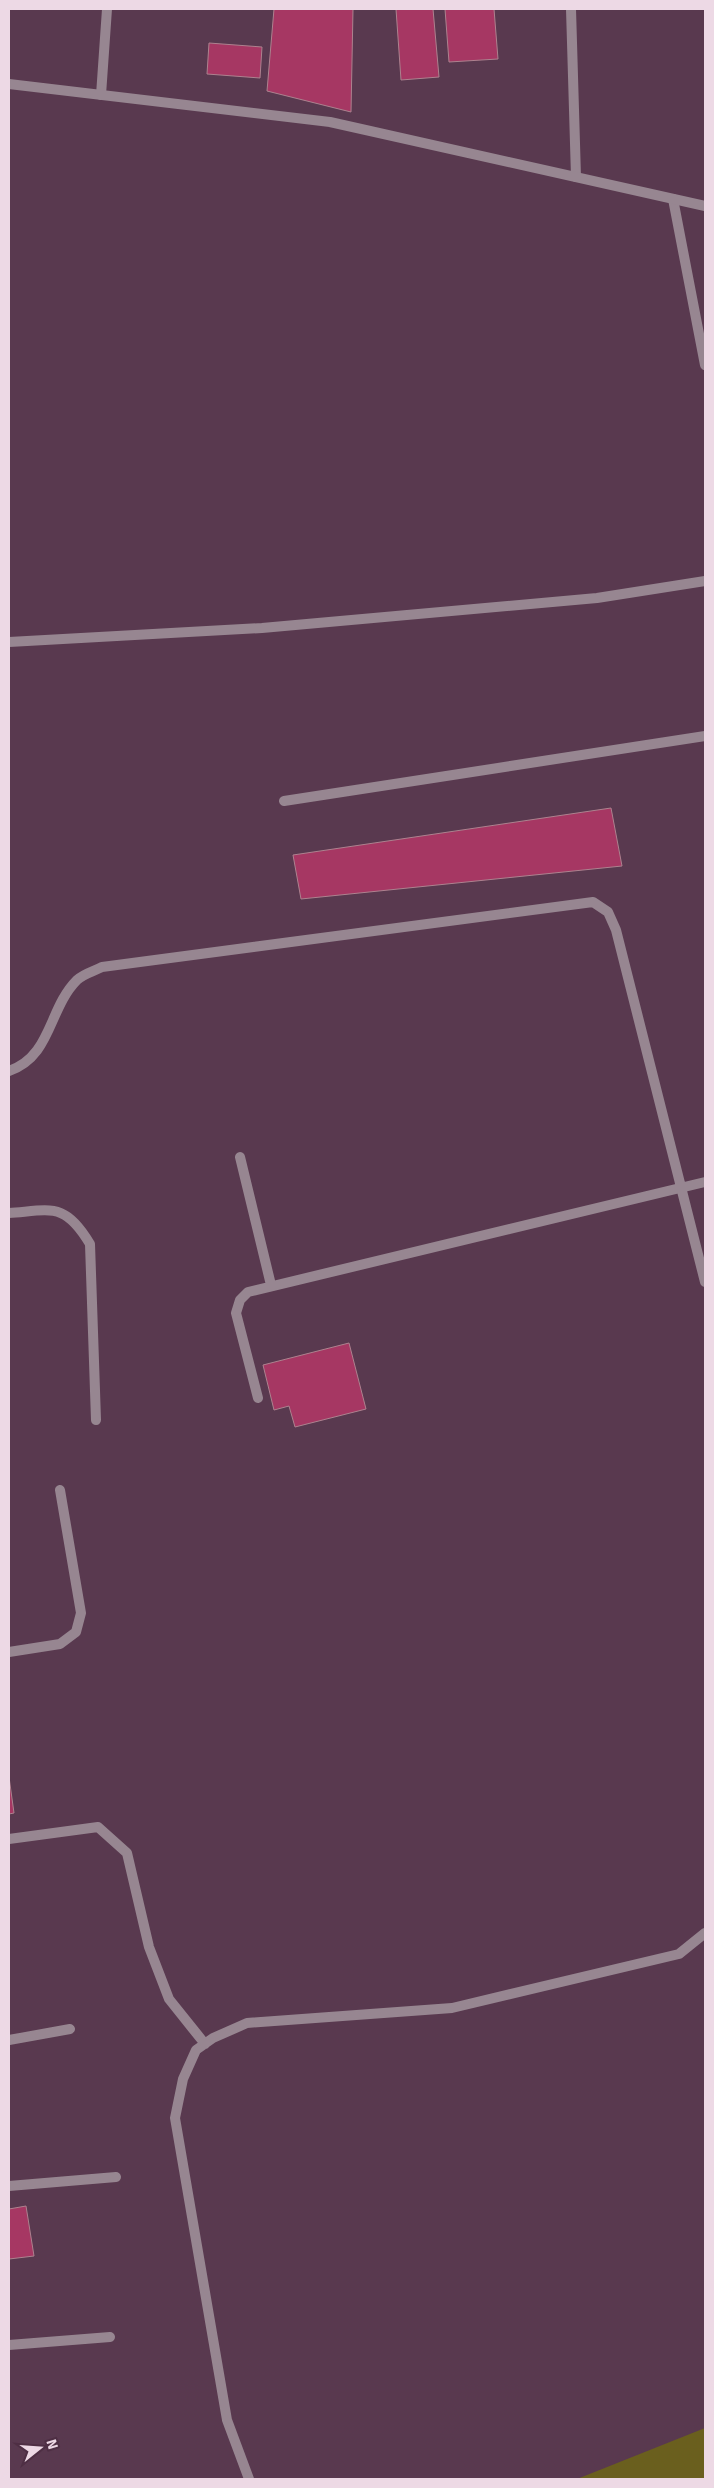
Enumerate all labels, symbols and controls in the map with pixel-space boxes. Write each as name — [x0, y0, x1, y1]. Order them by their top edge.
north arrow — [15, 2423, 65, 2473]
text: N — [42, 2437, 62, 2451]

